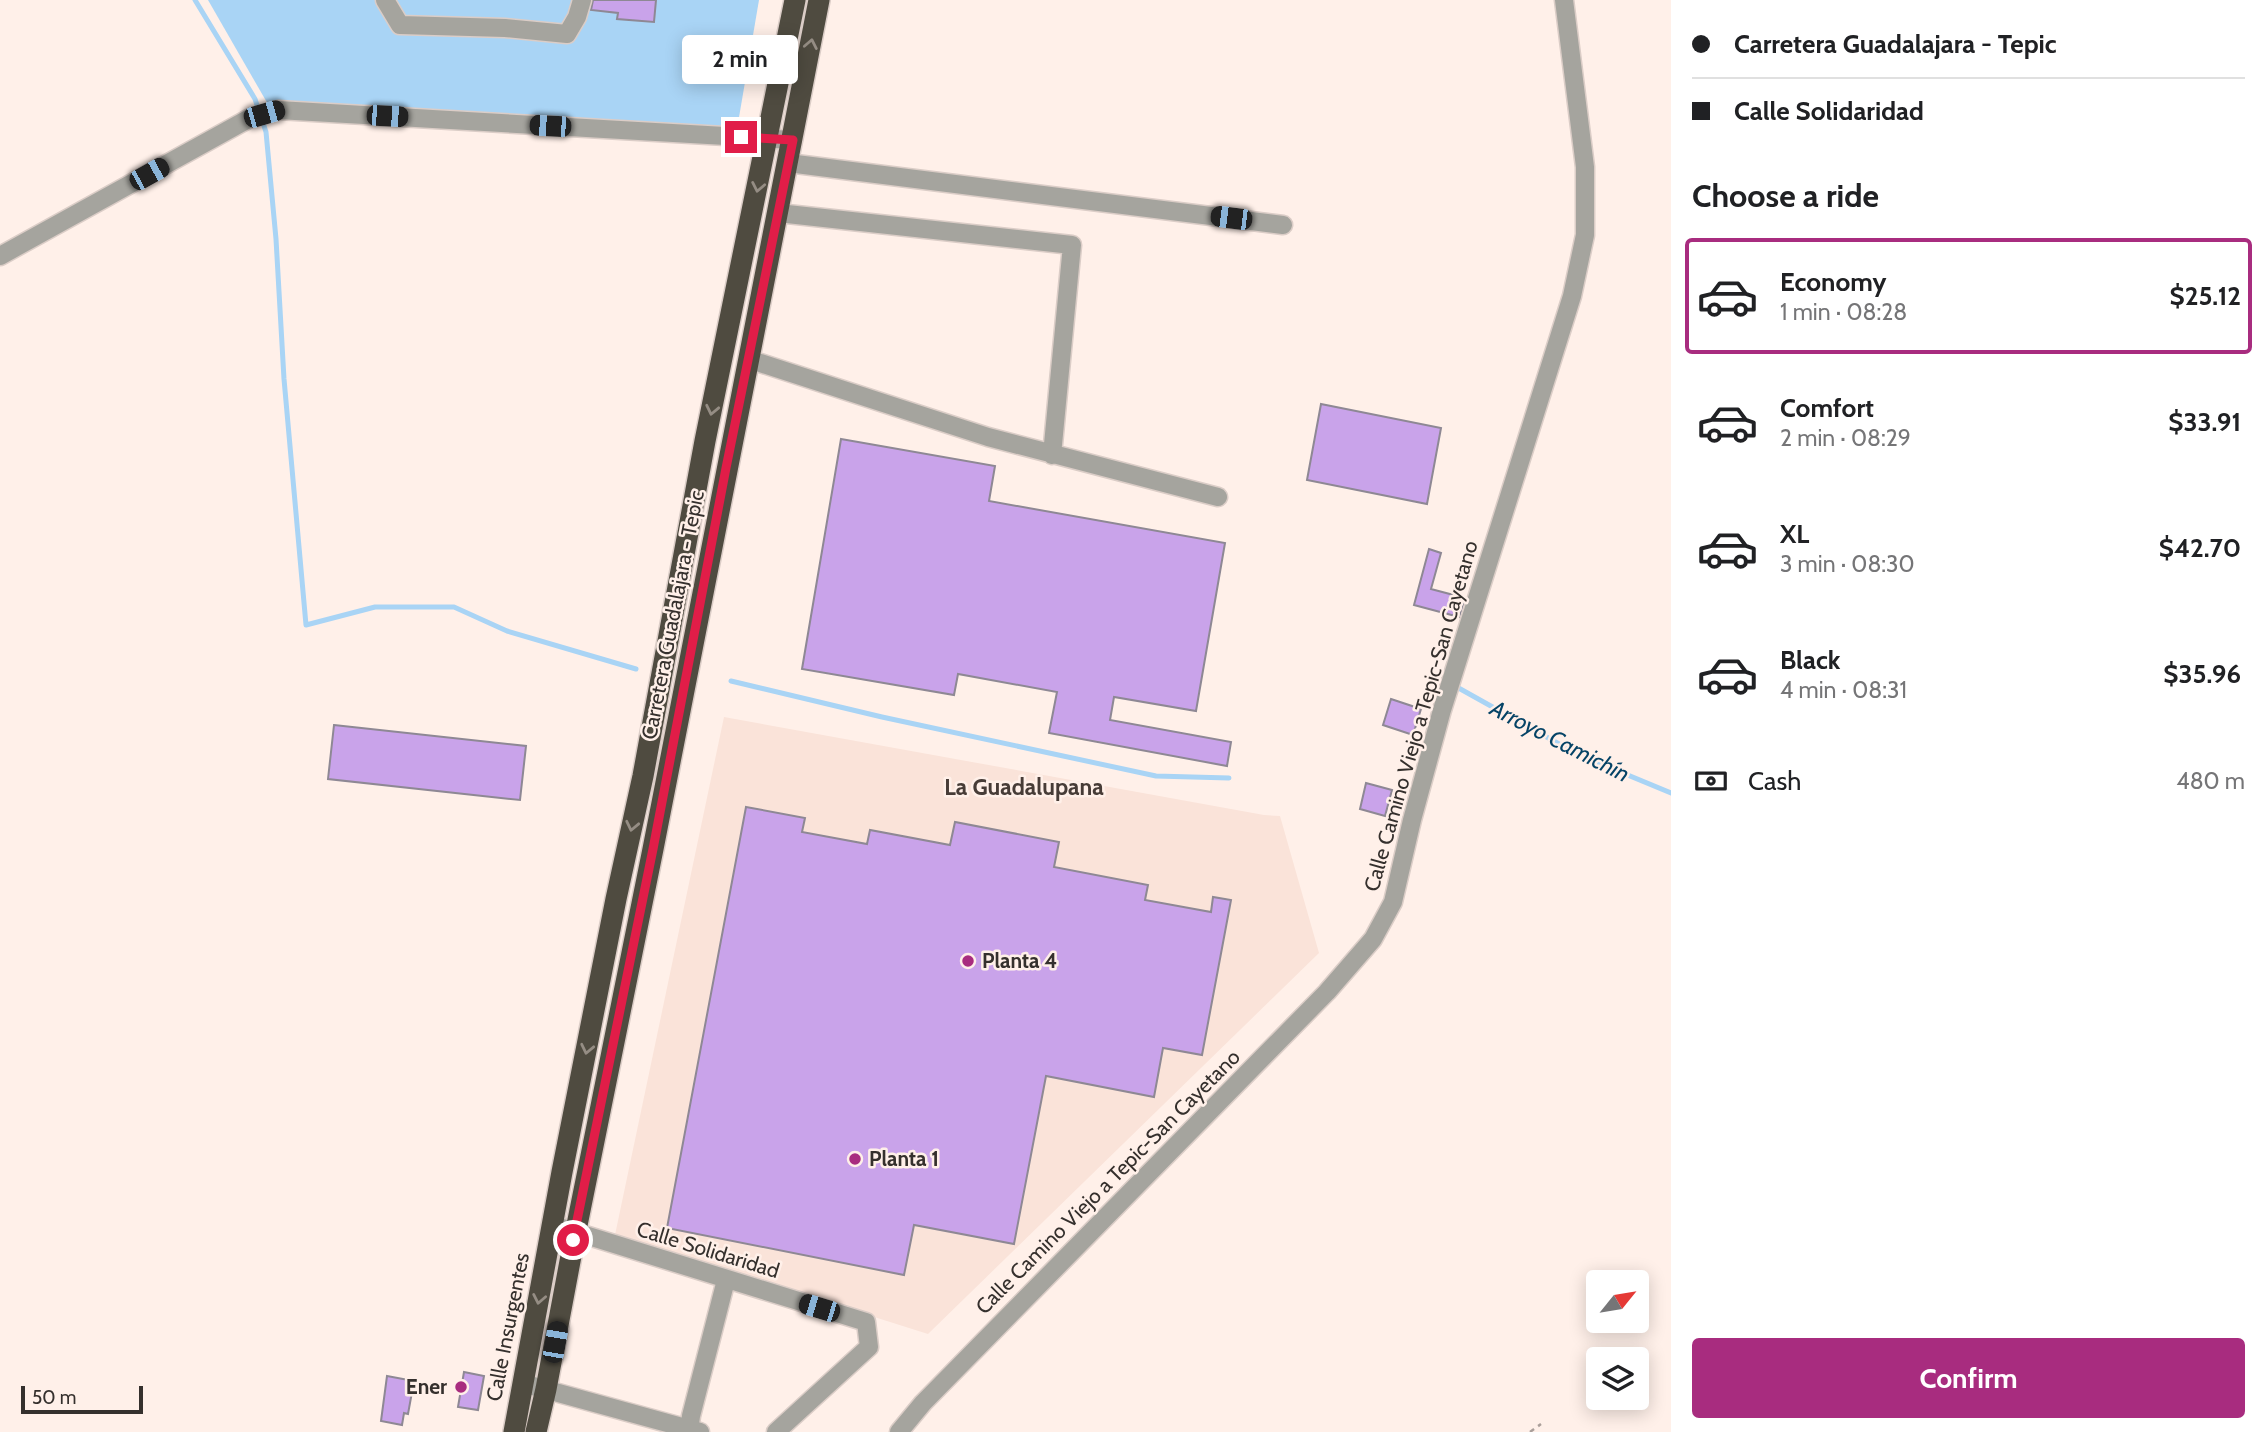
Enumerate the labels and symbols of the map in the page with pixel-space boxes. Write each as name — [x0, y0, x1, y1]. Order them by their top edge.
callout: 2 min — [683, 36, 799, 85]
one-way arrow — [803, 38, 818, 50]
car — [241, 98, 288, 130]
car — [366, 104, 409, 128]
car — [529, 114, 572, 138]
route end — [725, 121, 757, 153]
car — [126, 155, 173, 193]
one-way arrow — [752, 181, 767, 193]
car — [1209, 205, 1254, 231]
one-way arrow — [705, 404, 720, 416]
street label: Carretera Guadalajara - Tepic — [636, 488, 710, 742]
street label: Calle Camino Viejo a Tepic-San Cayetano — [1358, 538, 1484, 894]
water label: Arroyo Camichín — [1485, 693, 1634, 788]
district label: La Guadalupana — [944, 773, 1104, 801]
one-way arrow — [625, 820, 640, 832]
place label: Planta 4 — [982, 948, 1057, 973]
marker: Planta 4 — [960, 953, 976, 969]
one-way arrow — [581, 1043, 596, 1055]
street label: Calle Camino Viejo a Tepic-San Cayetano — [970, 1044, 1246, 1320]
place label: Planta 1 — [869, 1146, 939, 1171]
marker: Planta 1 — [847, 1151, 863, 1167]
street label: Calle Solidaridad — [634, 1216, 782, 1283]
route start — [557, 1224, 589, 1256]
street label: Calle Insurgentes — [481, 1250, 534, 1403]
north arrow — [1586, 1270, 1648, 1334]
car — [796, 1292, 843, 1324]
one-way arrow — [532, 1293, 547, 1305]
car — [542, 1319, 569, 1365]
place label: Ener — [406, 1374, 447, 1399]
marker: Ener — [453, 1379, 469, 1395]
scale bar — [21, 1383, 144, 1415]

